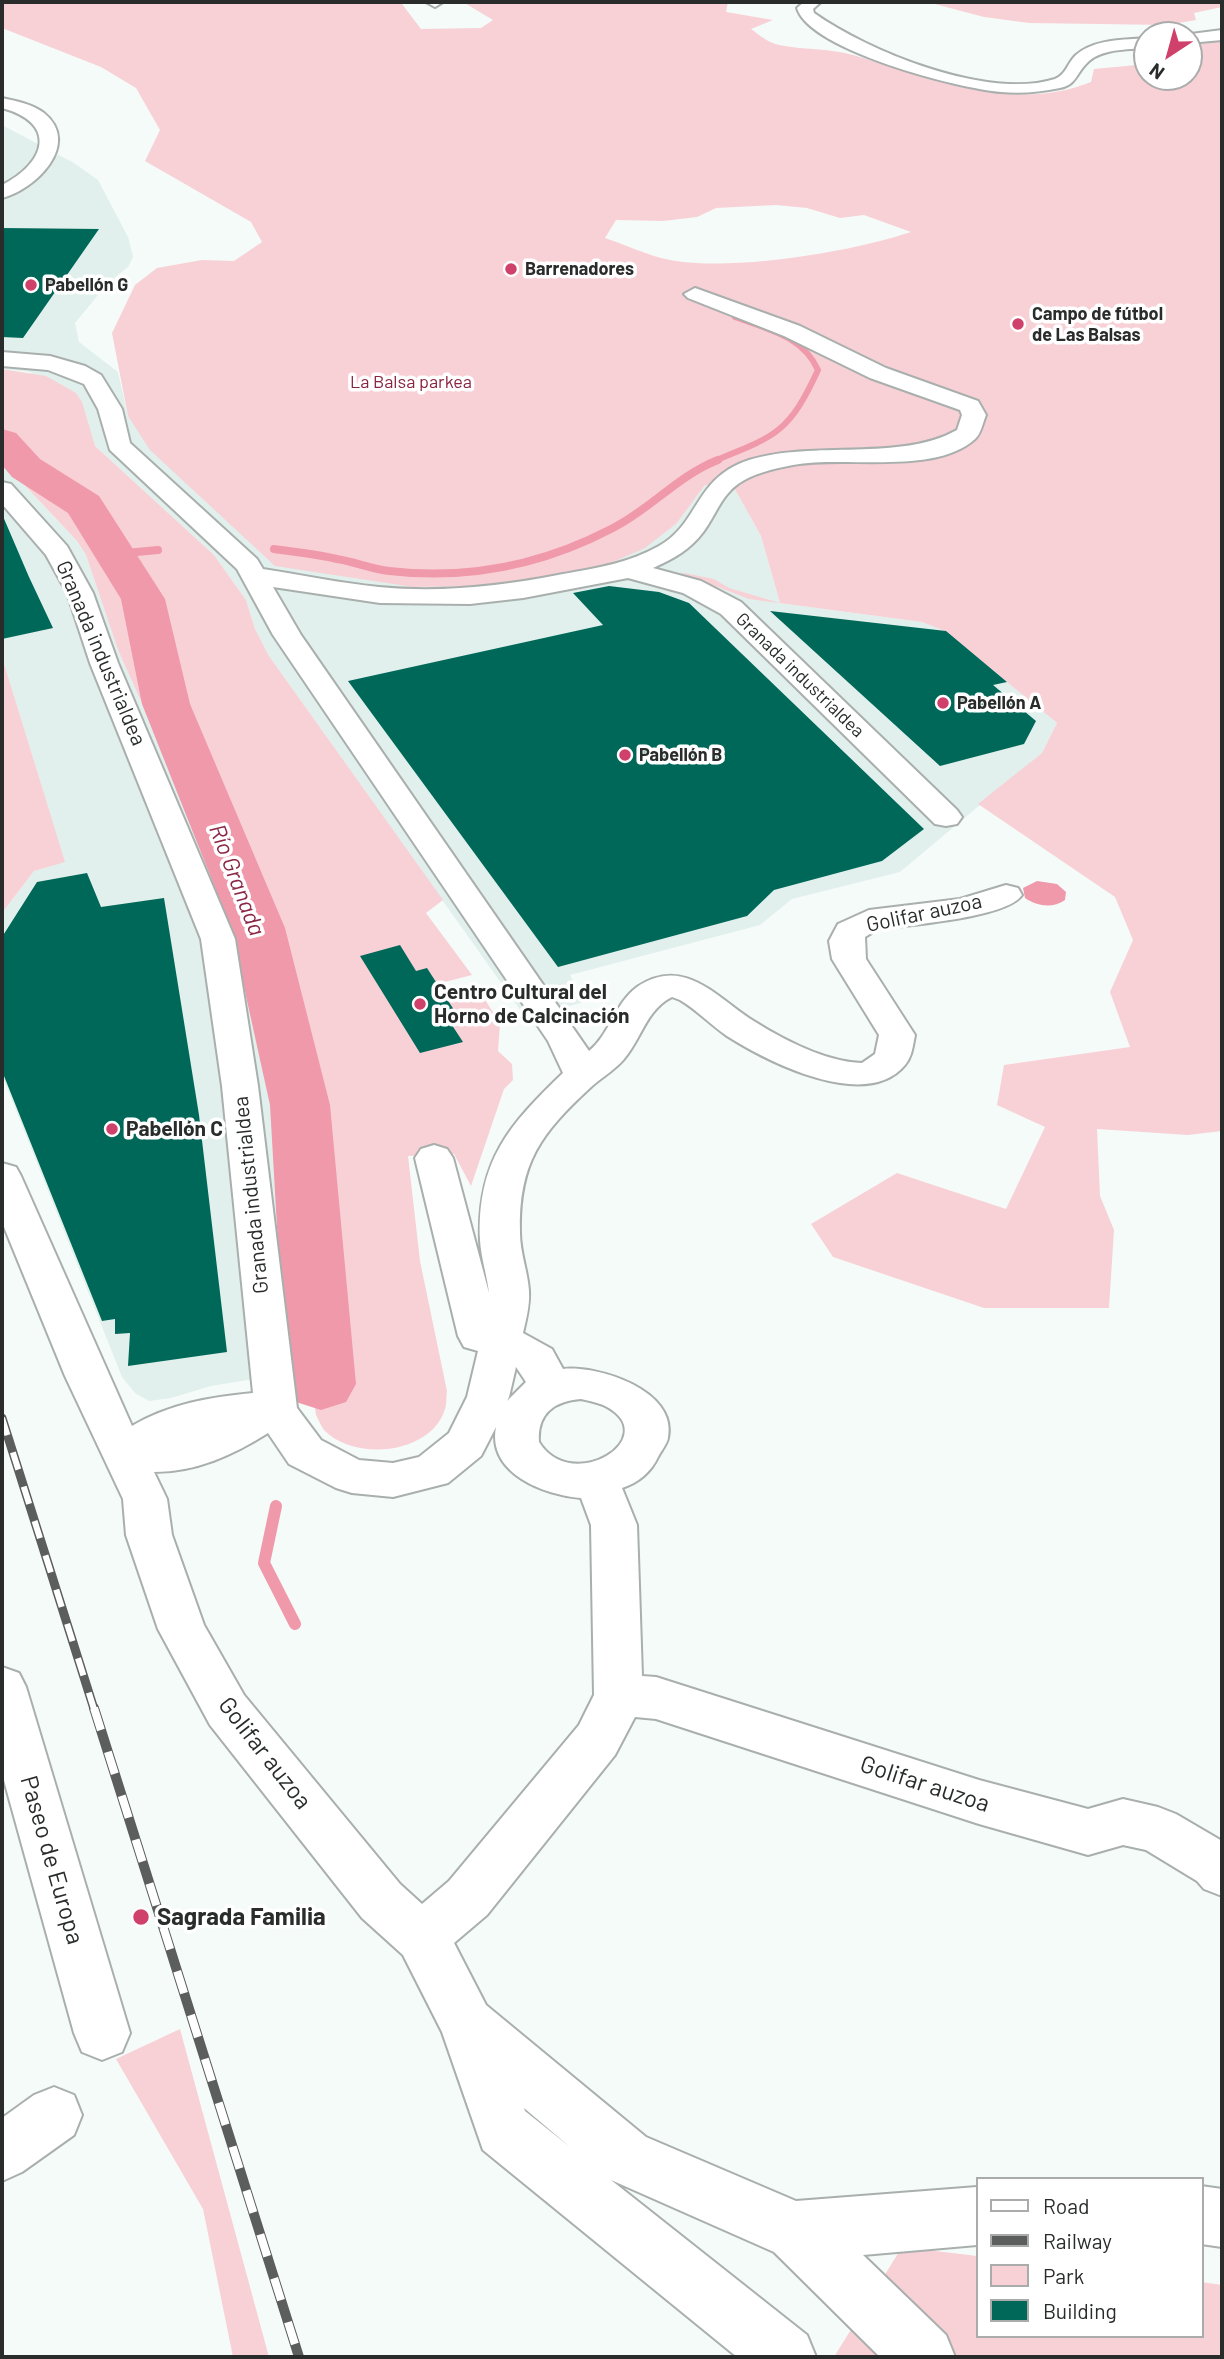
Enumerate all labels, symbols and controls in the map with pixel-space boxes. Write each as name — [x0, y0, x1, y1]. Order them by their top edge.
north arrow — [1133, 21, 1203, 91]
text: N — [1145, 59, 1168, 85]
place label: Barrenadores — [525, 258, 634, 280]
marker: Barrenadores — [503, 261, 519, 277]
place label: Pabellón G — [45, 274, 128, 296]
marker: Pabellón G — [23, 277, 39, 293]
place label: Campo de fútbol de Las Balsas — [1032, 303, 1163, 346]
marker: Campo de fútbol de Las Balsas — [1010, 316, 1026, 332]
park label: La Balsa parkea — [350, 371, 472, 393]
street label: Granada industrialdea — [51, 557, 151, 749]
street label: Granada industrialdea — [731, 608, 869, 742]
place label: Pabellón A — [957, 692, 1041, 714]
marker: Pabellón A — [935, 695, 951, 711]
place label: Pabellón B — [639, 744, 722, 766]
marker: Pabellón B — [617, 747, 633, 763]
water label: Río Granada — [203, 820, 271, 940]
street label: Golifar auzoa — [864, 888, 984, 938]
place label: Centro Cultural del Horno de Calcinación — [434, 979, 630, 1029]
marker: Centro Cultural del Horno de Calcinación — [412, 996, 428, 1012]
street label: Granada industrialdea — [228, 1095, 274, 1295]
place label: Pabellón C — [126, 1116, 223, 1142]
marker: Pabellón C — [104, 1121, 120, 1137]
street label: Golifar auzoa — [212, 1691, 318, 1815]
street label: Golifar auzoa — [857, 1750, 993, 1818]
street label: Paseo de Europa — [14, 1772, 90, 1948]
place label: Sagrada Familia — [157, 1903, 326, 1931]
marker: Sagrada Familia — [131, 1907, 151, 1927]
legend — [976, 2177, 1203, 2338]
text: Road — [1043, 2193, 1089, 2218]
text: Railway — [1043, 2228, 1112, 2253]
text: Park — [1043, 2263, 1084, 2288]
text: Building — [1043, 2298, 1117, 2323]

